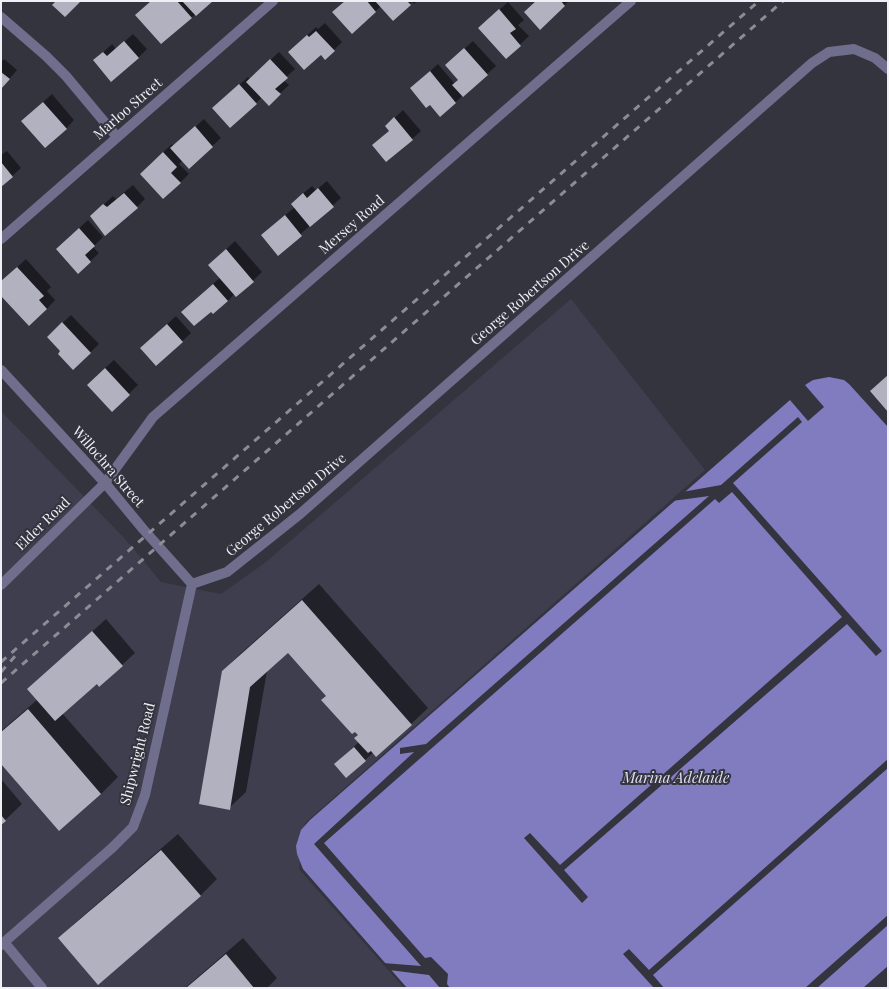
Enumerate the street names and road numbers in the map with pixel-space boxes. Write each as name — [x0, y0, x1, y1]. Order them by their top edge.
street label: Marloo Street — [90, 75, 166, 143]
street label: Mersey Road — [316, 192, 388, 258]
street label: George Robertson Drive — [467, 237, 593, 349]
street label: Willochra Street — [68, 423, 148, 511]
street label: George Robertson Drive — [223, 450, 349, 560]
street label: Elder Road — [12, 494, 74, 554]
street label: Shipwright Road — [117, 701, 159, 807]

